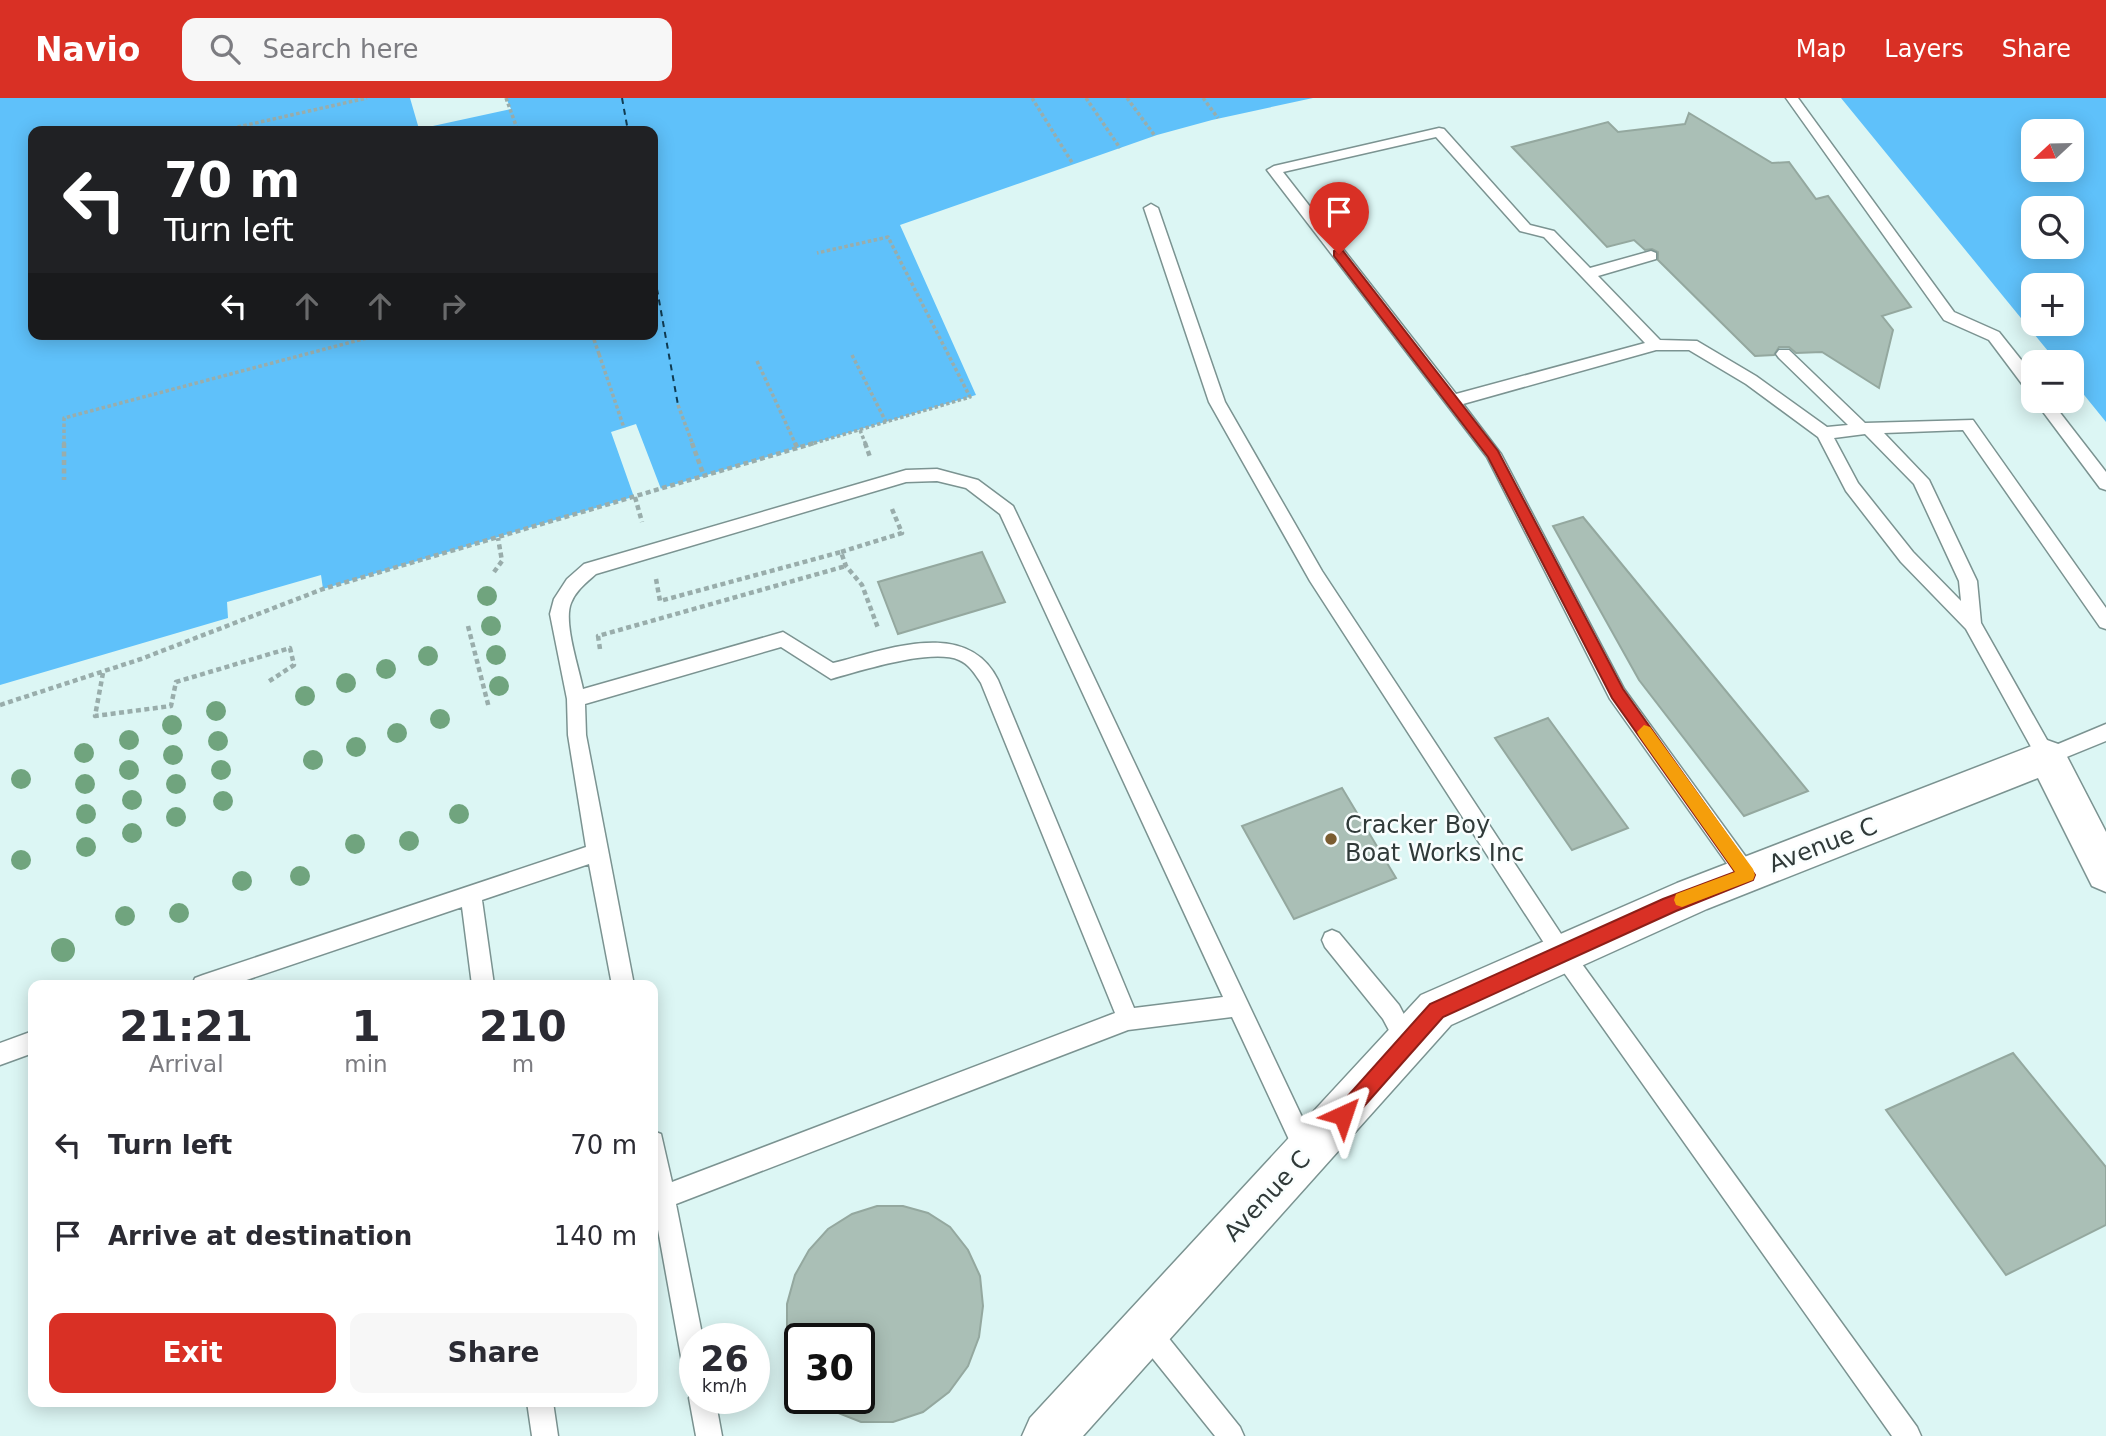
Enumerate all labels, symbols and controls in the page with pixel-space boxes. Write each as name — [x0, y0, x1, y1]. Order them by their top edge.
search box — [182, 18, 672, 81]
text: Navio — [35, 30, 140, 69]
icon: search — [206, 30, 244, 68]
text: Search here — [262, 34, 419, 64]
text: Map — [1796, 35, 1846, 63]
text: Layers — [1884, 35, 1964, 63]
text: Share — [2002, 35, 2071, 63]
north arrow — [2021, 119, 2084, 182]
map controls — [2021, 119, 2084, 413]
text: 70 m — [164, 152, 300, 209]
icon: left — [49, 154, 140, 245]
pin — [1309, 182, 1369, 254]
icon: arrive — [1320, 193, 1358, 231]
button: search — [2021, 196, 2084, 259]
text: Turn left — [164, 211, 294, 249]
button: + — [2021, 273, 2084, 336]
icon: left — [215, 287, 253, 325]
icon: ahead — [288, 287, 326, 325]
icon: ahead — [361, 287, 399, 325]
icon: right — [434, 287, 472, 325]
button: − — [2021, 350, 2084, 413]
place label: Cracker Boy Boat Works Inc — [1345, 811, 1524, 867]
street label: Avenue C — [1765, 812, 1881, 878]
marker: Cracker Boy Boat Works Inc — [1323, 831, 1339, 847]
text: 21:21 — [119, 1002, 253, 1051]
text: 1 — [351, 1002, 381, 1051]
text: 210 — [479, 1002, 567, 1051]
text: Arrival — [149, 1051, 224, 1077]
text: min — [344, 1051, 388, 1077]
text: m — [512, 1051, 534, 1077]
position arrow — [1306, 1078, 1380, 1152]
icon: left — [49, 1126, 87, 1164]
text: Turn left — [108, 1130, 232, 1160]
text: 70 m — [570, 1130, 637, 1160]
street label: Avenue C — [1218, 1145, 1316, 1247]
icon: arrive — [49, 1217, 87, 1255]
text: Arrive at destination — [108, 1221, 412, 1251]
text: 140 m — [554, 1221, 637, 1251]
button: Exit — [49, 1313, 336, 1393]
button: Share — [350, 1313, 637, 1393]
speed limit sign: 30 — [784, 1323, 875, 1414]
text: 26 — [700, 1339, 749, 1379]
text: km/h — [702, 1375, 747, 1396]

